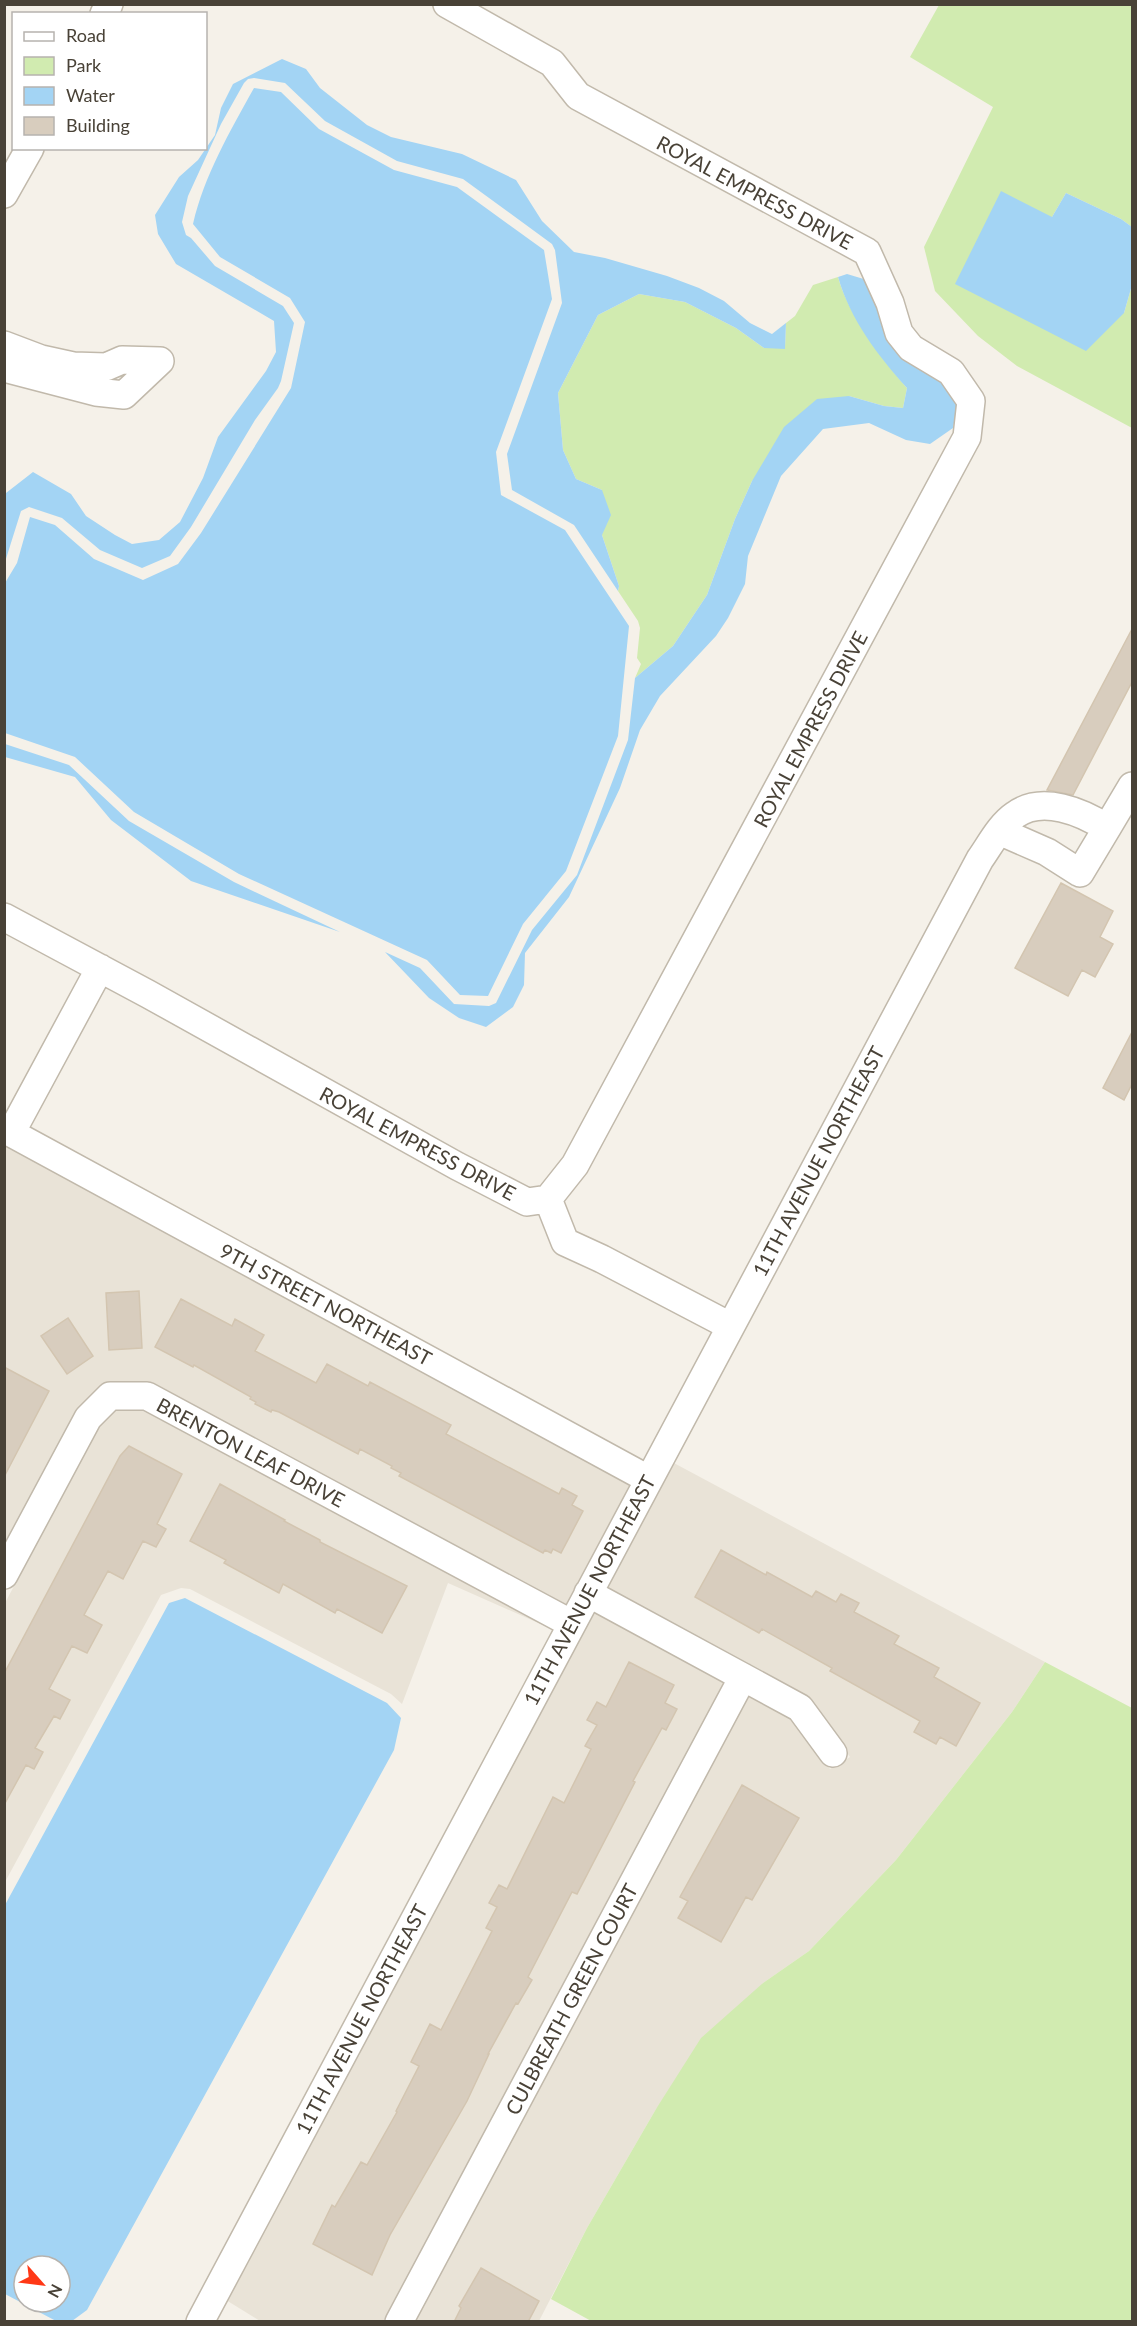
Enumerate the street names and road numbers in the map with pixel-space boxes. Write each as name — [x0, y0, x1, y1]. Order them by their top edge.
street label: ROYAL EMPRESS DRIVE — [653, 130, 857, 254]
street label: ROYAL EMPRESS DRIVE — [748, 627, 872, 831]
street label: 11TH AVENUE NORTHEAST — [747, 1042, 889, 1280]
street label: ROYAL EMPRESS DRIVE — [316, 1081, 520, 1205]
street label: 9TH STREET NORTHEAST — [216, 1238, 436, 1370]
street label: BRENTON LEAF DRIVE — [153, 1392, 349, 1512]
street label: 11TH AVENUE NORTHEAST — [518, 1471, 660, 1709]
street label: CULBREATH GREEN COURT — [500, 1879, 642, 2119]
street label: 11TH AVENUE NORTHEAST — [290, 1900, 432, 2138]

